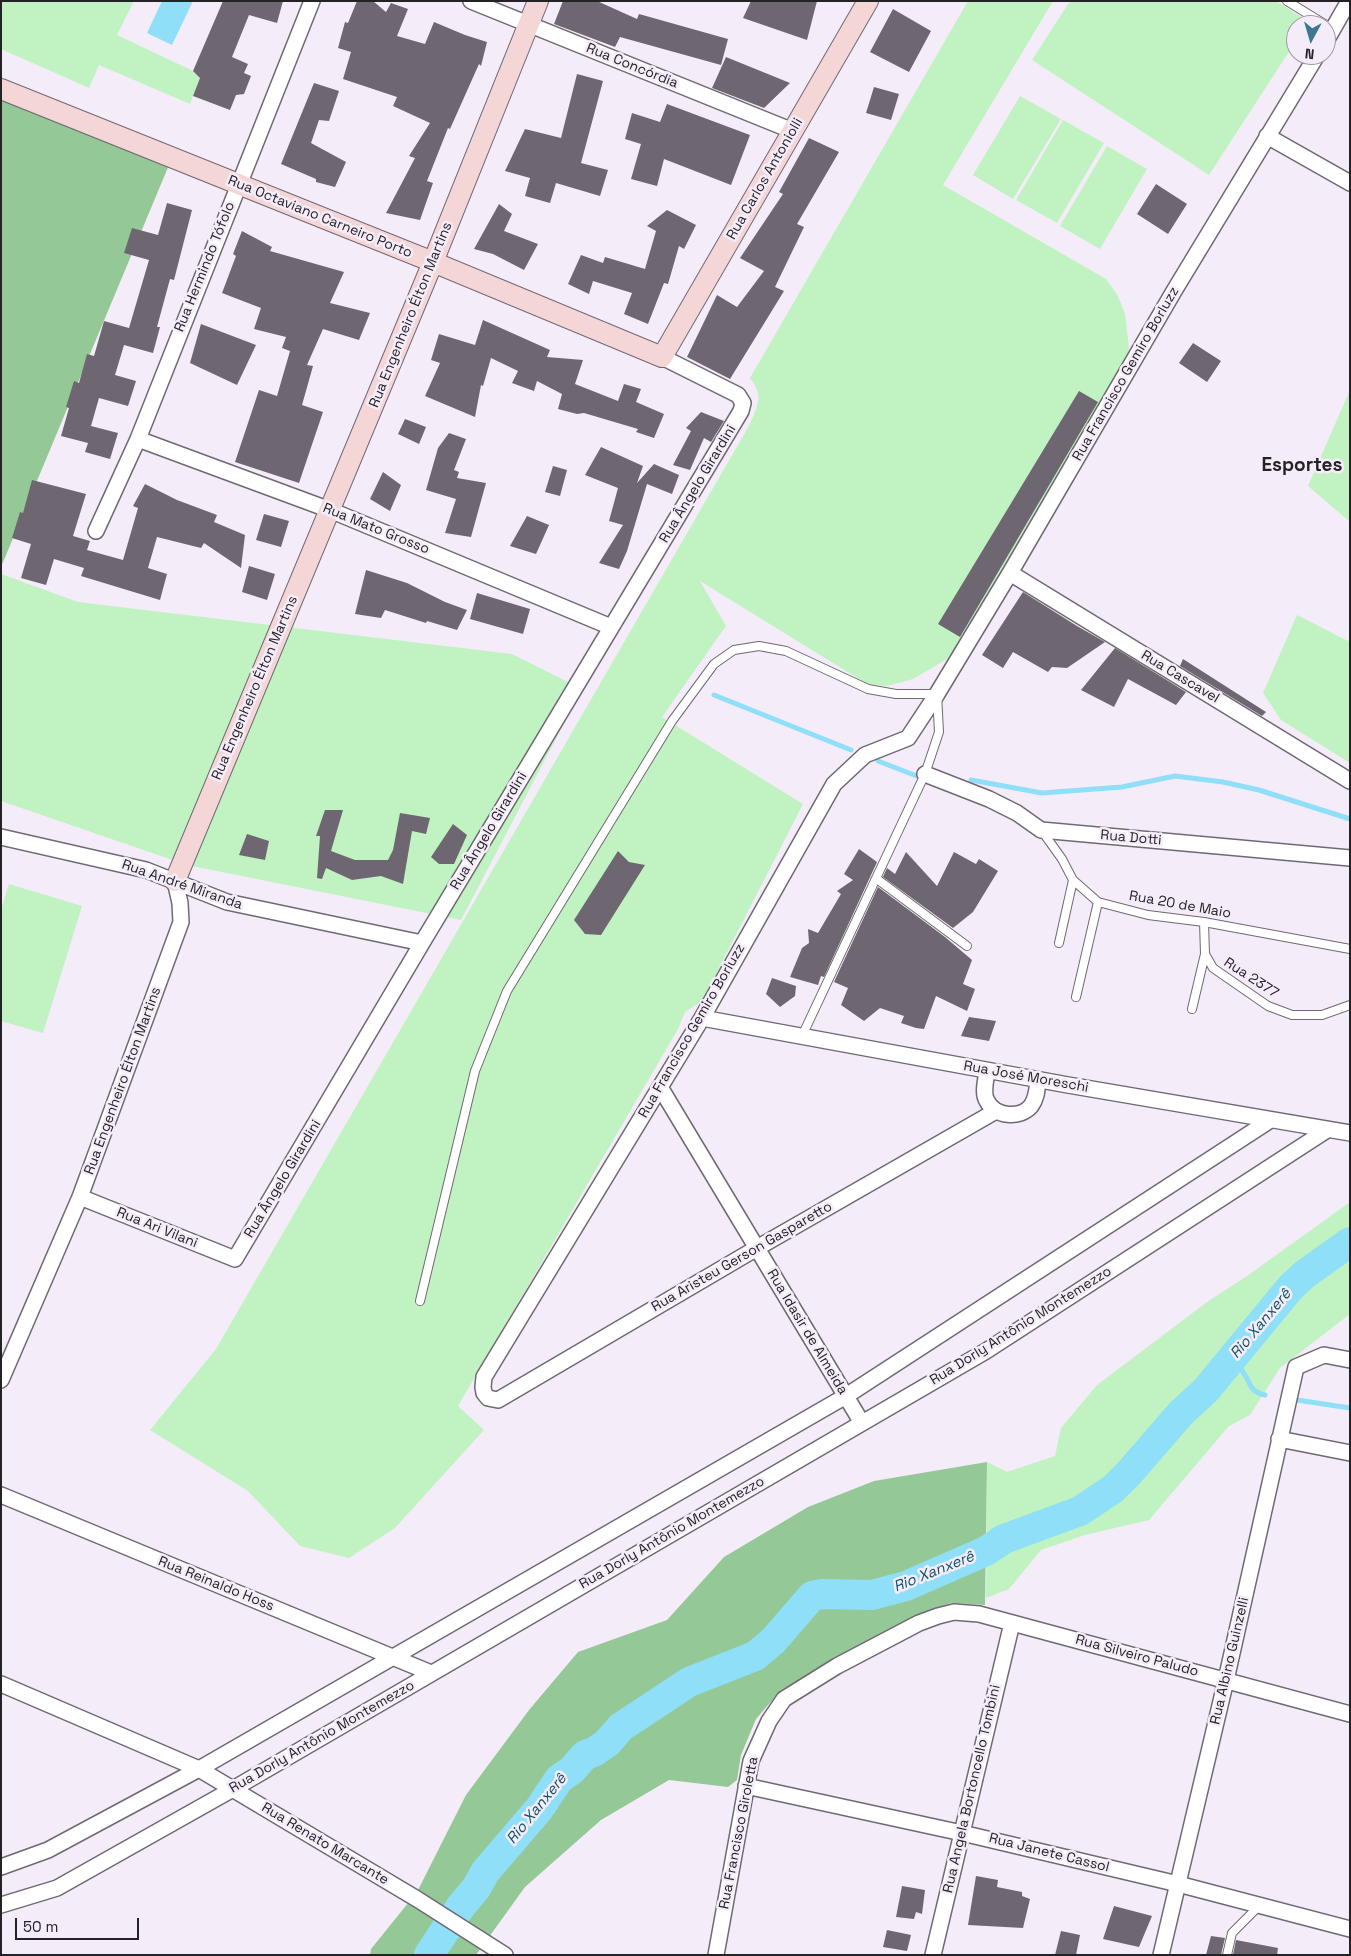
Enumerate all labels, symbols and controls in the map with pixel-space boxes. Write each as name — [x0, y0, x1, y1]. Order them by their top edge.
north arrow — [1286, 15, 1336, 65]
street label: Rua Concórdia — [584, 40, 680, 92]
text: N — [1304, 44, 1315, 63]
street label: Rua Carlos Antoniolli — [723, 115, 807, 243]
street label: Rua Octaviano Carneiro Porto — [225, 172, 415, 262]
street label: Rua Hermindo Tófolo — [171, 199, 239, 335]
street label: Rua Engenheiro Élton Martins — [366, 220, 456, 410]
street label: Rua Francisco Gemiro Borluzz — [1069, 284, 1183, 464]
street label: Rua Ângelo Girardini — [656, 422, 740, 546]
district label: Esportes — [1262, 455, 1342, 477]
street label: Rua Mato Grosso — [320, 500, 432, 558]
street label: Rua Engenheiro Élton Martins — [208, 593, 302, 783]
street label: Rua Cascavel — [1138, 647, 1222, 707]
street label: Rua Ângelo Girardini — [447, 769, 531, 893]
street label: Rua Dotti — [1100, 827, 1162, 849]
street label: Rua André Miranda — [119, 856, 245, 914]
street label: Rua 20 de Maio — [1128, 888, 1232, 922]
street label: Rua Francisco Gemiro Borluzz — [635, 941, 749, 1121]
street label: Rua 2377 — [1221, 954, 1281, 1002]
street label: Rua Engenheiro Élton Martins — [81, 985, 165, 1177]
street label: Rua José Moreschi — [962, 1058, 1090, 1096]
street label: Rua Ângelo Girardini — [241, 1117, 325, 1241]
street label: Rua Aristeu Gerson Gasparetto — [649, 1198, 835, 1316]
street label: Rua Ari Vilani — [114, 1204, 200, 1252]
street label: Rua Dorly Antônio Montemezzo — [927, 1263, 1115, 1389]
street label: Rua Idasir de Almeida — [763, 1266, 851, 1398]
water label: Rio Xanxerê — [1227, 1286, 1295, 1362]
street label: Rua Dorly Antônio Montemezzo — [577, 1473, 767, 1593]
water label: Rio Xanxerê — [891, 1548, 977, 1596]
street label: Rua Reinaldo Hoss — [156, 1553, 276, 1615]
street label: Rua Albino Guinzelli — [1207, 1596, 1253, 1726]
street label: Rua Silveiro Paludo — [1074, 1631, 1200, 1681]
street label: Rua Dorly Antônio Montemezzo — [227, 1677, 417, 1797]
street label: Rua Angela Bortoncello Tombini — [940, 1683, 1004, 1895]
street label: Rua Francisco Giroletta — [716, 1755, 762, 1911]
water label: Rio Xanxerê — [503, 1770, 571, 1848]
street label: Rua Renato Marcante — [258, 1799, 392, 1889]
street label: Rua Janete Cassol — [987, 1830, 1111, 1876]
scale bar — [18, 1908, 141, 1940]
text: 50 m — [23, 1917, 58, 1936]

